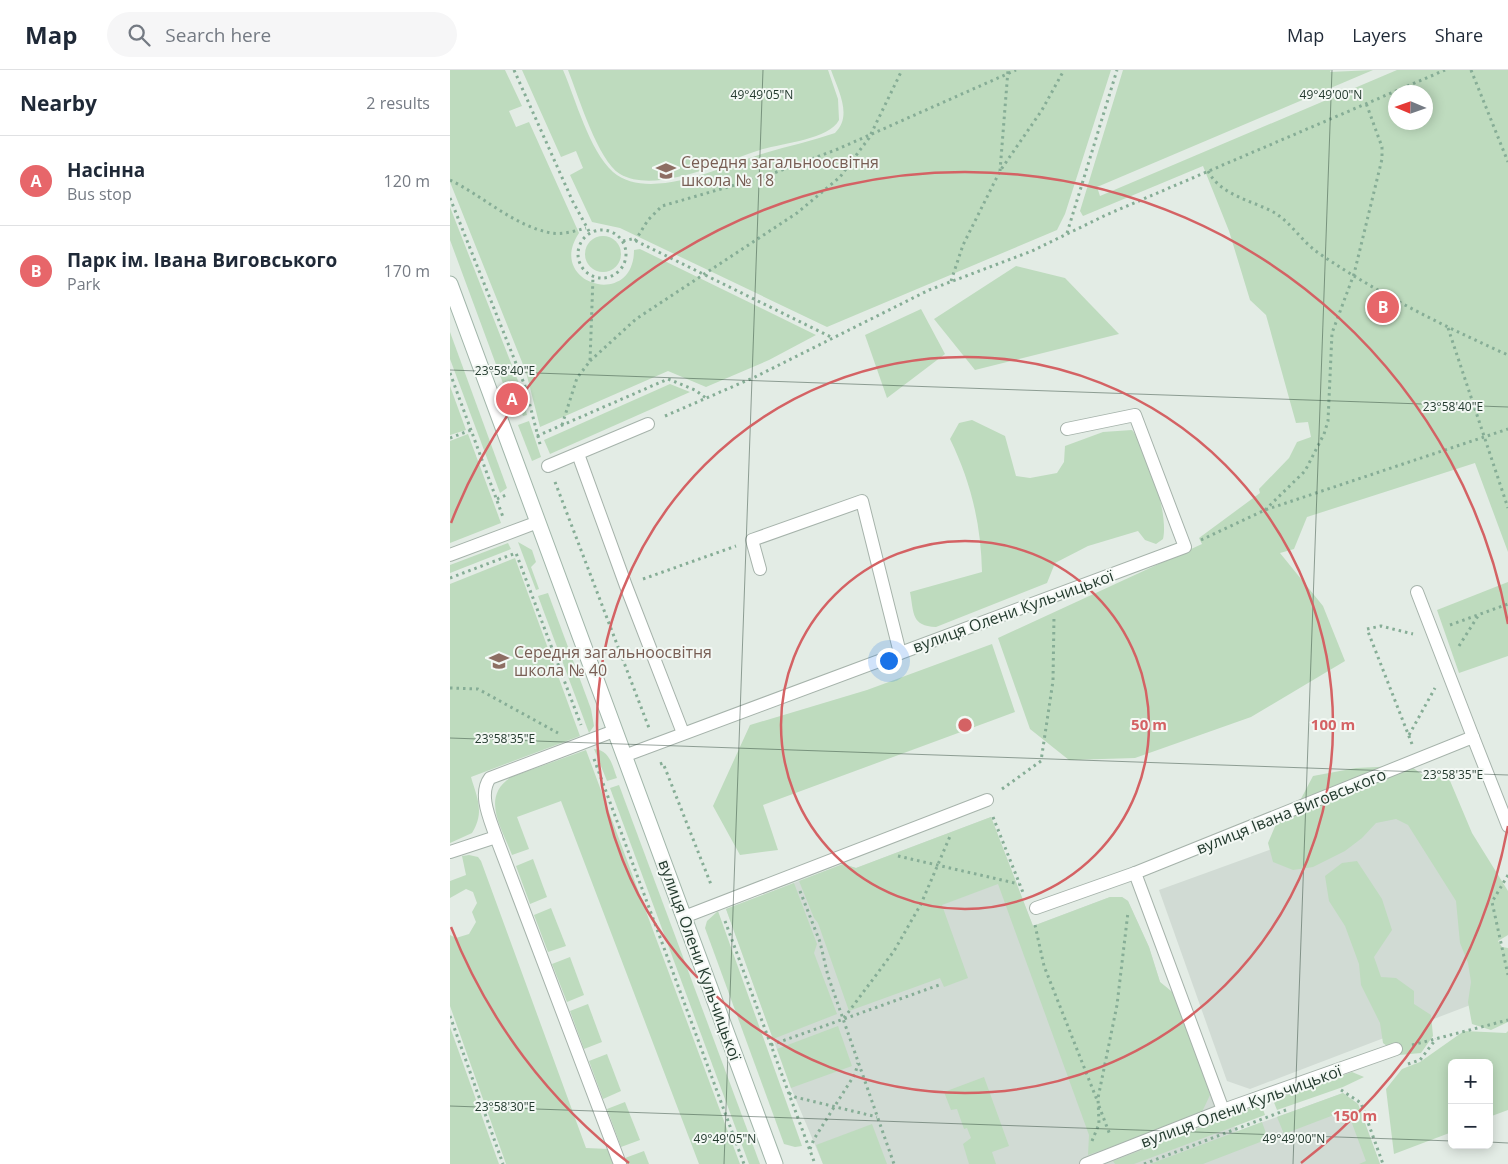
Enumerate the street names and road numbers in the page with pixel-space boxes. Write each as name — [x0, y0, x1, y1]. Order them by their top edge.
street label: вулиця Олени Кульчицької — [910, 564, 1117, 658]
street label: вулиця Івана Виговського — [1193, 763, 1389, 859]
street label: вулиця Олени Кульчицької — [653, 857, 747, 1064]
street label: вулиця Олени Кульчицької — [1138, 1059, 1345, 1153]

